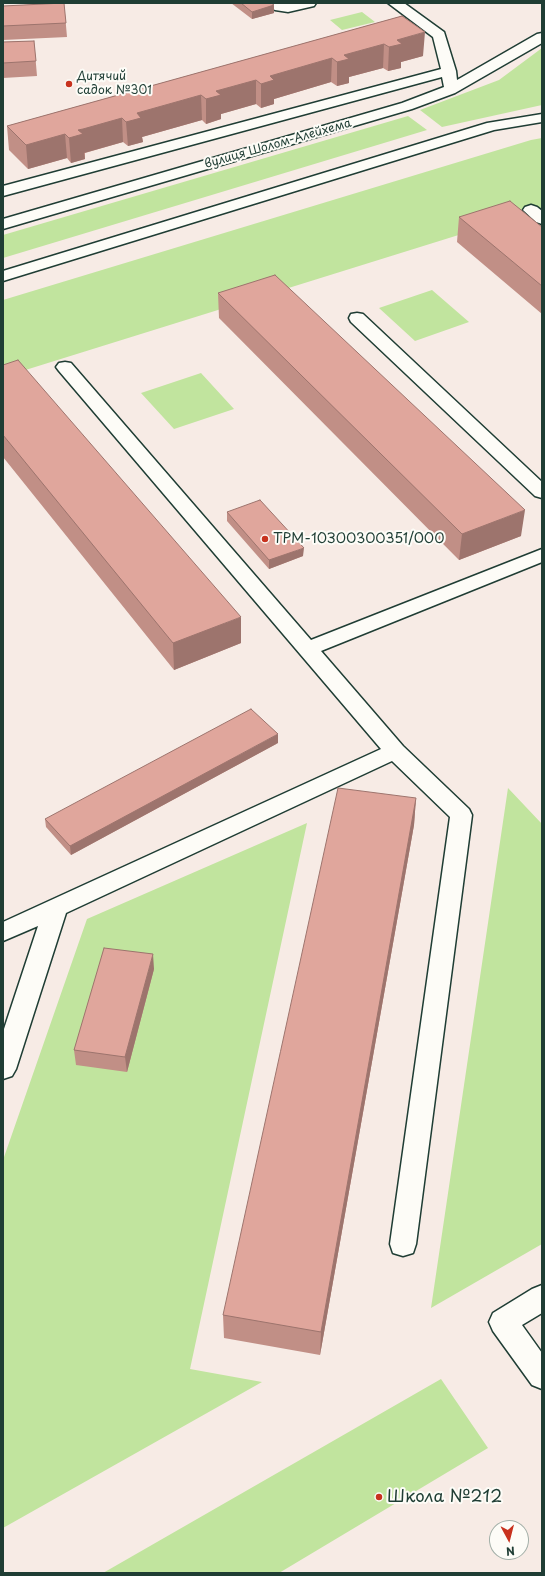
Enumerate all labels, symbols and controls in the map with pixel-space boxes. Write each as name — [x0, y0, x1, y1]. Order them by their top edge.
place label: Дитячий садок №301 — [77, 70, 152, 98]
marker: Дитячий садок №301 — [64, 79, 74, 89]
street label: вулиця Шолом-Алейхема — [203, 116, 353, 172]
place label: ТРМ-10300300351/000 — [273, 531, 444, 547]
marker: ТРМ-10300300351/000 — [260, 534, 270, 544]
place label: Школа №212 — [387, 1487, 502, 1507]
marker: Школа №212 — [374, 1492, 384, 1502]
north arrow — [489, 1520, 529, 1560]
text: N — [505, 1542, 516, 1560]

